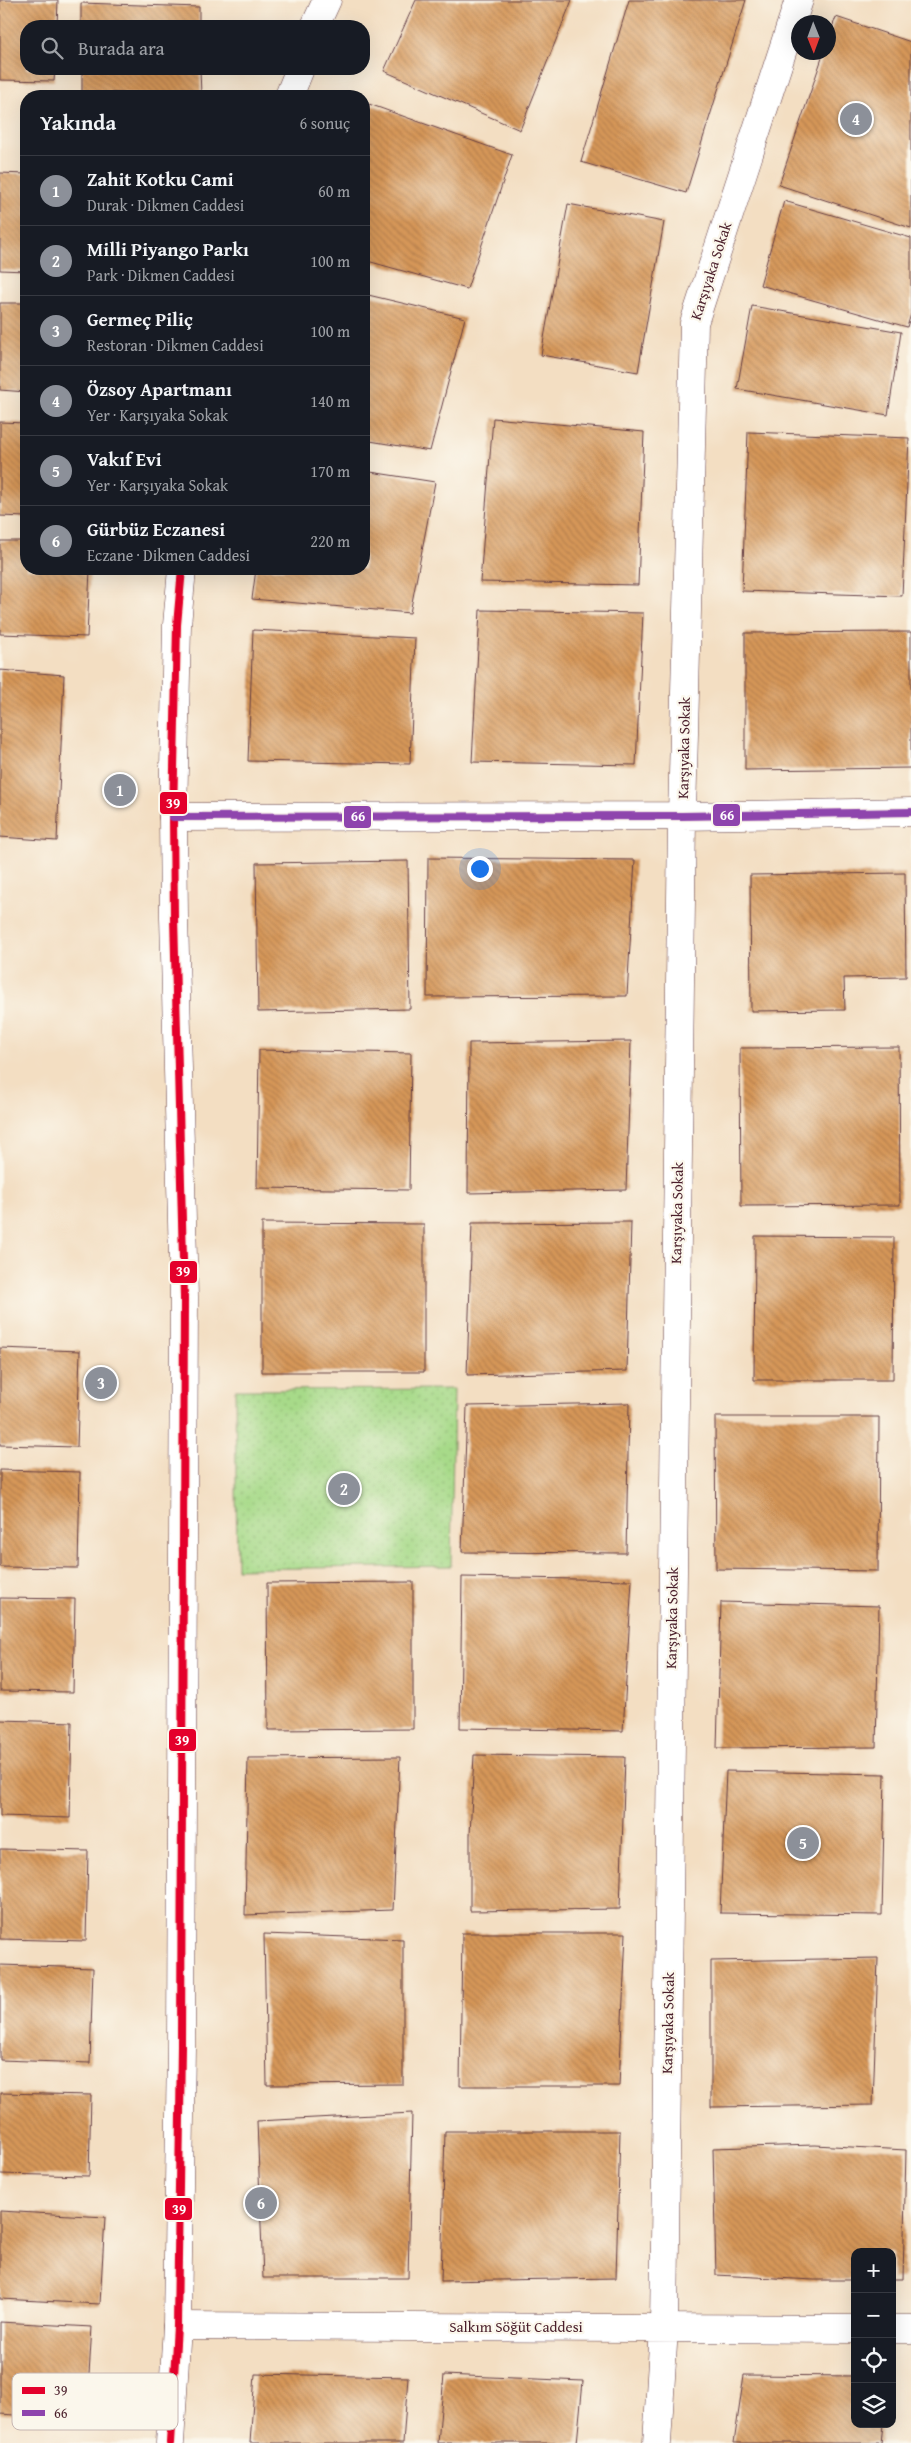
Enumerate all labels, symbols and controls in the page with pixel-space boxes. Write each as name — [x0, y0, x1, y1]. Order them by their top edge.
north arrow — [791, 15, 836, 60]
search box — [20, 20, 370, 75]
icon: search — [38, 34, 66, 62]
text: Burada ara — [78, 34, 165, 62]
pin: 4 — [840, 100, 872, 138]
text: Yakında — [40, 107, 116, 138]
text: 6 sonuç — [300, 111, 350, 135]
text: Zahit Kotku Cami — [87, 165, 234, 193]
text: 1 — [52, 179, 60, 203]
text: 60 m — [318, 179, 350, 203]
text: Durak · Dikmen Caddesi — [87, 193, 244, 217]
street label: Karşıyaka Sokak — [685, 219, 736, 323]
text: Milli Piyango Parkı — [87, 235, 249, 263]
text: 2 — [52, 249, 60, 273]
text: 100 m — [310, 249, 350, 273]
text: Park · Dikmen Caddesi — [87, 263, 235, 287]
text: Germeç Piliç — [87, 305, 193, 333]
text: 3 — [52, 319, 60, 343]
text: 100 m — [310, 319, 350, 343]
text: Restoran · Dikmen Caddesi — [87, 333, 264, 357]
text: Özsoy Apartmanı — [87, 375, 232, 403]
text: 4 — [52, 389, 60, 413]
text: 140 m — [310, 389, 350, 413]
text: Yer · Karşıyaka Sokak — [87, 403, 228, 427]
text: Vakıf Evi — [87, 445, 162, 473]
text: 5 — [52, 459, 60, 483]
text: 170 m — [310, 459, 350, 483]
text: Yer · Karşıyaka Sokak — [87, 473, 228, 497]
text: Gürbüz Eczanesi — [87, 515, 225, 543]
text: 6 — [52, 529, 60, 553]
text: 220 m — [310, 529, 350, 553]
text: Eczane · Dikmen Caddesi — [87, 543, 250, 567]
street label: Karşıyaka Sokak — [672, 696, 695, 799]
pin: 1 — [104, 771, 136, 809]
line badge: 39 — [159, 791, 188, 815]
text: 39 — [166, 793, 180, 813]
line badge: 66 — [712, 803, 741, 827]
line badge: 66 — [343, 805, 372, 829]
text: 66 — [720, 805, 734, 825]
text: 66 — [351, 806, 365, 826]
your location — [467, 856, 493, 882]
street label: Karşıyaka Sokak — [665, 1161, 688, 1264]
line badge: 39 — [169, 1260, 198, 1284]
text: 39 — [176, 1261, 190, 1281]
pin: 3 — [85, 1364, 117, 1402]
pin: 2 — [328, 1470, 360, 1508]
street label: Karşıyaka Sokak — [660, 1566, 683, 1669]
line badge: 39 — [168, 1728, 197, 1752]
text: 39 — [175, 1730, 189, 1750]
pin: 5 — [787, 1824, 819, 1862]
street label: Karşıyaka Sokak — [656, 1971, 679, 2074]
pin: 6 — [245, 2184, 277, 2222]
line badge: 39 — [164, 2197, 193, 2221]
text: 39 — [172, 2199, 186, 2219]
map controls — [851, 2248, 896, 2428]
button: + — [851, 2248, 896, 2293]
button: − — [851, 2293, 896, 2338]
street label: Salkım Söğüt Caddesi — [449, 2316, 583, 2337]
button: locate — [851, 2338, 896, 2383]
legend — [12, 2373, 178, 2430]
text: 39 — [54, 2380, 68, 2400]
button: layers — [851, 2383, 896, 2428]
text: 66 — [54, 2403, 68, 2423]

